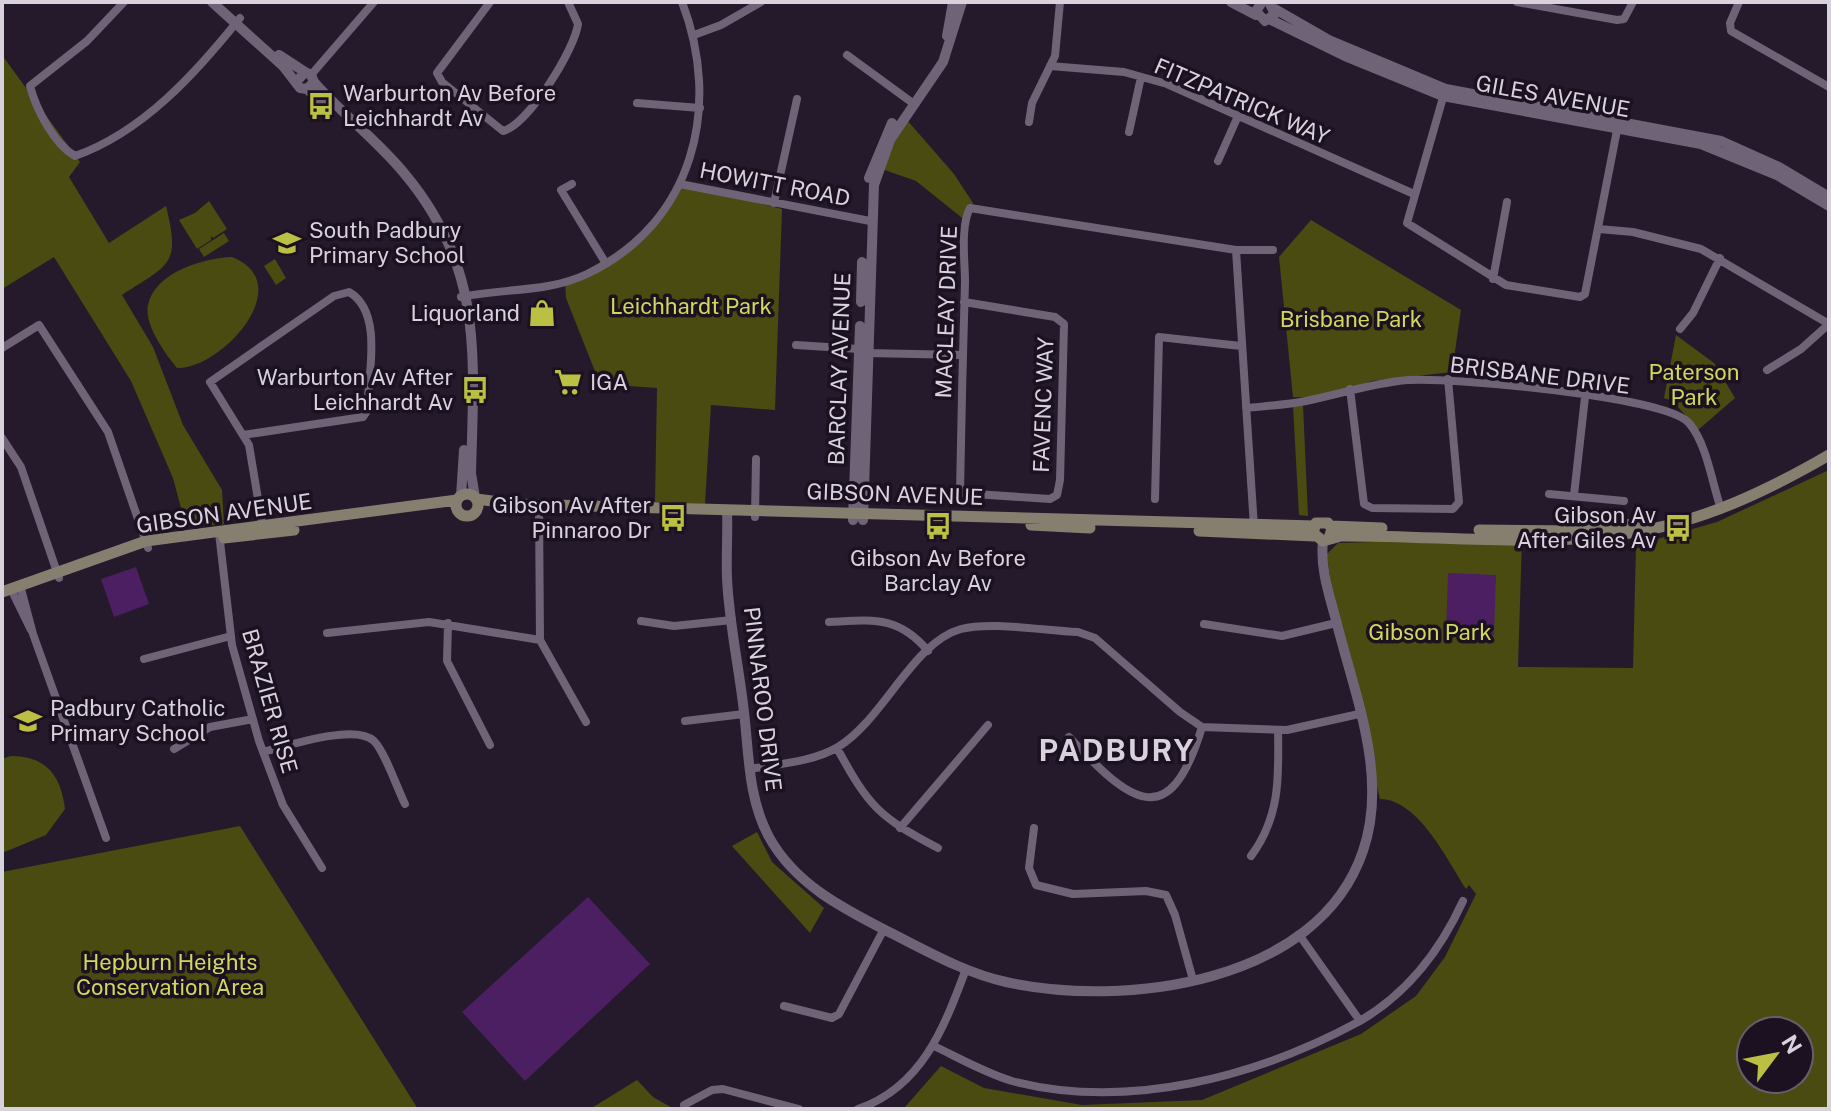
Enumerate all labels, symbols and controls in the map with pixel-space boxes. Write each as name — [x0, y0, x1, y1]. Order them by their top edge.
street label: FITZPATRICK WAY — [1150, 52, 1334, 150]
street label: GILES AVENUE — [1474, 70, 1632, 122]
place label: Warburton Av Before Leichhardt Av — [343, 80, 556, 131]
bus stop icon: Warburton Av Before Leichhardt Av — [306, 91, 336, 121]
street label: HOWITT ROAD — [698, 157, 852, 211]
place label: South Padbury Primary School — [309, 217, 465, 268]
street label: MACLEAY DRIVE — [930, 225, 962, 399]
school or university icon: South Padbury Primary School — [272, 228, 302, 258]
street label: BARCLAY AVENUE — [823, 272, 855, 466]
park label: Leichhardt Park — [610, 293, 772, 319]
shop icon: Liquorland — [527, 298, 557, 328]
place label: Liquorland — [410, 300, 520, 326]
park label: Brisbane Park — [1280, 306, 1422, 332]
street label: FAVENC WAY — [1028, 336, 1058, 473]
street label: BRISBANE DRIVE — [1448, 351, 1632, 399]
park label: Paterson Park — [1648, 359, 1740, 410]
place label: Warburton Av After Leichhardt Av — [257, 364, 453, 415]
supermarket icon: IGA — [553, 367, 583, 397]
place label: IGA — [590, 369, 628, 395]
bus stop icon: Warburton Av After Leichhardt Av — [460, 375, 490, 405]
street label: GIBSON AVENUE — [806, 478, 984, 510]
street label: GIBSON AVENUE — [135, 488, 313, 538]
place label: Gibson Av After Pinnaroo Dr — [492, 492, 651, 543]
place label: Gibson Av After Giles Av — [1517, 502, 1656, 553]
bus stop icon: Gibson Av After Pinnaroo Dr — [658, 503, 688, 533]
bus stop icon: Gibson Av Before Barclay Av — [923, 511, 953, 541]
bus stop icon: Gibson Av After Giles Av — [1663, 513, 1693, 543]
place label: Gibson Av Before Barclay Av — [850, 545, 1026, 596]
street label: PINNAROO DRIVE — [739, 605, 787, 793]
park label: Gibson Park — [1368, 619, 1492, 645]
street label: BRAZIER RISE — [237, 626, 303, 776]
place label: Padbury Catholic Primary School — [50, 695, 226, 746]
school or university icon: Padbury Catholic Primary School — [13, 706, 43, 736]
district label: PADBURY — [1038, 732, 1196, 768]
park label: Hepburn Heights Conservation Area — [76, 949, 264, 1000]
north arrow — [1735, 1015, 1815, 1095]
text: N — [1776, 1030, 1808, 1059]

